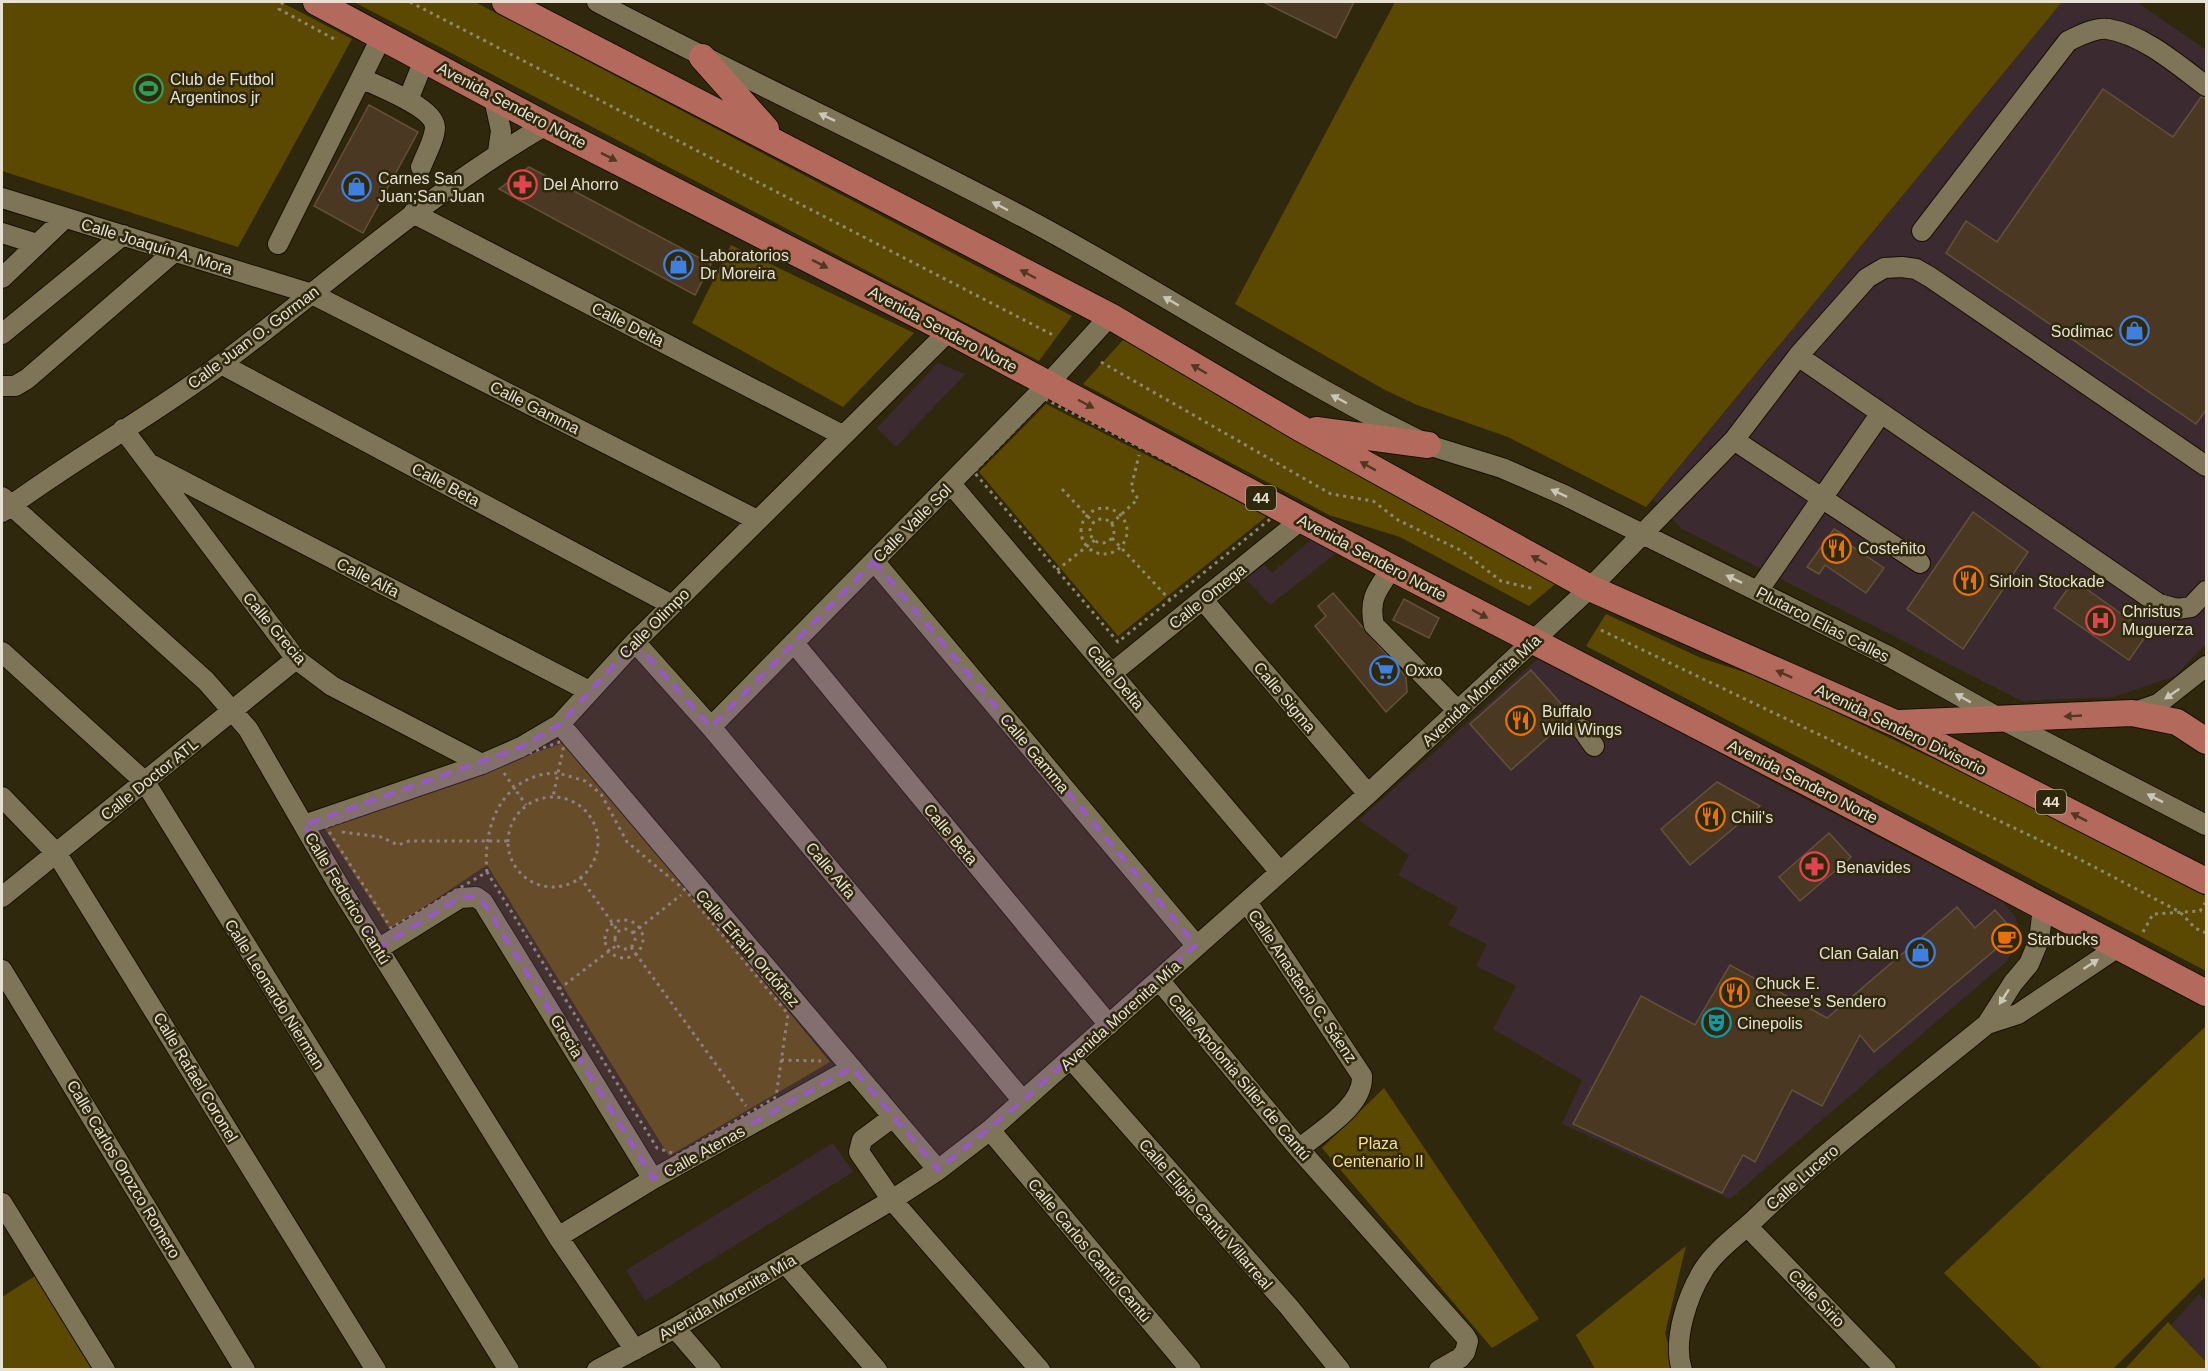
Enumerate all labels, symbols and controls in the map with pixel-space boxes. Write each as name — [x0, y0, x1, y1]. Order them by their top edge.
street label: Avenida Sendero Norte — [434, 59, 589, 152]
place label: Club de Futbol Argentinos jr — [170, 71, 274, 106]
sports icon: Club de Futbol Argentinos jr — [133, 72, 165, 104]
one-way arrow — [818, 112, 835, 121]
one-way arrow — [601, 152, 618, 162]
pharmacy icon: Del Ahorro — [506, 168, 538, 200]
place label: Carnes San Juan;San Juan — [378, 170, 485, 205]
shop icon: Carnes San Juan;San Juan — [341, 171, 373, 203]
place label: Del Ahorro — [543, 176, 619, 193]
one-way arrow — [992, 201, 1009, 210]
street label: Calle Joaquín A. Mora — [79, 215, 235, 278]
place label: Laboratorios Dr Moreira — [700, 247, 789, 282]
shop icon: Laboratorios Dr Moreira — [663, 248, 695, 280]
one-way arrow — [812, 260, 829, 269]
one-way arrow — [1020, 269, 1037, 279]
street label: Calle Juan O. Gorman — [185, 283, 322, 392]
street label: Avenida Sendero Norte — [865, 283, 1020, 376]
one-way arrow — [1163, 295, 1179, 306]
street label: Calle Delta — [589, 299, 667, 350]
shop icon: Sodimac — [2118, 315, 2150, 347]
place label: Sodimac — [2051, 323, 2113, 340]
one-way arrow — [1191, 363, 1207, 374]
street label: Calle Gamma — [487, 378, 582, 437]
one-way arrow — [1330, 394, 1347, 404]
one-way arrow — [1077, 399, 1094, 409]
street label: Calle Beta — [409, 460, 482, 509]
one-way arrow — [1359, 461, 1376, 471]
street label: Calle Valle Sol — [870, 481, 955, 566]
road number: 44 — [1246, 486, 1276, 510]
one-way arrow — [1550, 488, 1568, 498]
street label: Avenida Sendero Norte — [1294, 511, 1449, 604]
restaurant icon: Costeñito — [1821, 532, 1853, 564]
place label: Costeñito — [1858, 540, 1926, 557]
street label: Calle Alfa — [334, 555, 402, 600]
one-way arrow — [1530, 555, 1547, 565]
street label: Calle Omega — [1166, 560, 1249, 632]
restaurant icon: Sirloin Stockade — [1952, 565, 1984, 597]
place label: Sirloin Stockade — [1989, 573, 2105, 590]
one-way arrow — [1726, 575, 1743, 584]
street label: Plutarco Elias Calles — [1754, 584, 1892, 665]
street label: Calle Olimpo — [616, 585, 693, 662]
street label: Calle Grecia — [240, 589, 309, 668]
place label: Christus Muguerza — [2122, 603, 2193, 638]
hospital icon: Christus Muguerza — [2085, 604, 2117, 636]
one-way arrow — [1472, 609, 1489, 619]
street label: Avenida Morenita Mía — [1419, 631, 1544, 750]
street label: Calle Delta — [1084, 642, 1147, 713]
supermarket icon: Oxxo — [1368, 654, 1400, 686]
street label: Calle Sigma — [1250, 659, 1319, 736]
place label: Oxxo — [1405, 662, 1442, 679]
one-way arrow — [1775, 669, 1793, 679]
street label: Avenida Sendero Divisorio — [1812, 681, 1989, 778]
one-way arrow — [2164, 688, 2180, 699]
one-way arrow — [1955, 693, 1971, 704]
place label: Buffalo Wild Wings — [1542, 703, 1622, 738]
restaurant icon: Buffalo Wild Wings — [1505, 704, 1537, 736]
street label: Calle Gamma — [997, 710, 1073, 796]
one-way arrow — [2064, 711, 2083, 720]
street label: Calle Doctor ATL — [97, 735, 201, 824]
street label: Avenida Sendero Norte — [1725, 736, 1881, 827]
road number: 44 — [2036, 790, 2066, 814]
one-way arrow — [2146, 794, 2163, 803]
street label: Calle Beta — [920, 801, 981, 868]
restaurant icon: Chili's — [1694, 801, 1726, 833]
place label: Chili's — [1731, 809, 1773, 826]
one-way arrow — [2071, 812, 2088, 822]
street label: Calle Federico Cantú — [302, 829, 394, 967]
street label: Calle Alfa — [802, 839, 859, 902]
pharmacy icon: Benavides — [1799, 851, 1831, 883]
place label: Benavides — [1836, 859, 1911, 876]
street label: Calle Efraín Ordóñez — [692, 886, 803, 1010]
street label: Calle Anastacio C. Sáenz — [1245, 907, 1360, 1066]
street label: Calle Leonardo Nierman — [221, 916, 328, 1072]
cafe icon: Starbucks — [1990, 923, 2022, 955]
place label: Starbucks — [2027, 931, 2098, 948]
shop icon: Clan Galan — [1904, 937, 1936, 969]
place label: Clan Galan — [1819, 945, 1899, 962]
street label: Avenida Morenita Mía — [1057, 957, 1184, 1074]
one-way arrow — [2083, 958, 2099, 970]
place label: Chuck E. Cheese's Sendero — [1755, 975, 1886, 1010]
restaurant icon: Chuck E. Cheese's Sendero — [1718, 976, 1750, 1008]
one-way arrow — [1998, 989, 2009, 1005]
street label: Calle Apolonia Siller de Cantú — [1165, 991, 1314, 1164]
theatre icon: Cinepolis — [1700, 1007, 1732, 1039]
street label: Calle Rafael Coronel — [150, 1010, 241, 1145]
street label: Grecia — [547, 1012, 586, 1061]
place label: Cinepolis — [1737, 1015, 1803, 1032]
street label: Calle Carlos Orozco Romero — [64, 1077, 184, 1261]
street label: Calle Atenas — [661, 1122, 748, 1181]
park label: Plaza Centenario II — [1332, 1135, 1424, 1170]
street label: Calle Eligio Cantú Villarreal — [1136, 1136, 1276, 1293]
street label: Calle Lucero — [1763, 1141, 1842, 1213]
street label: Calle Carlos Cantú Cantú — [1025, 1175, 1154, 1325]
street label: Avenida Morenita Mía — [656, 1251, 799, 1344]
street label: Calle Sirio — [1785, 1266, 1848, 1331]

